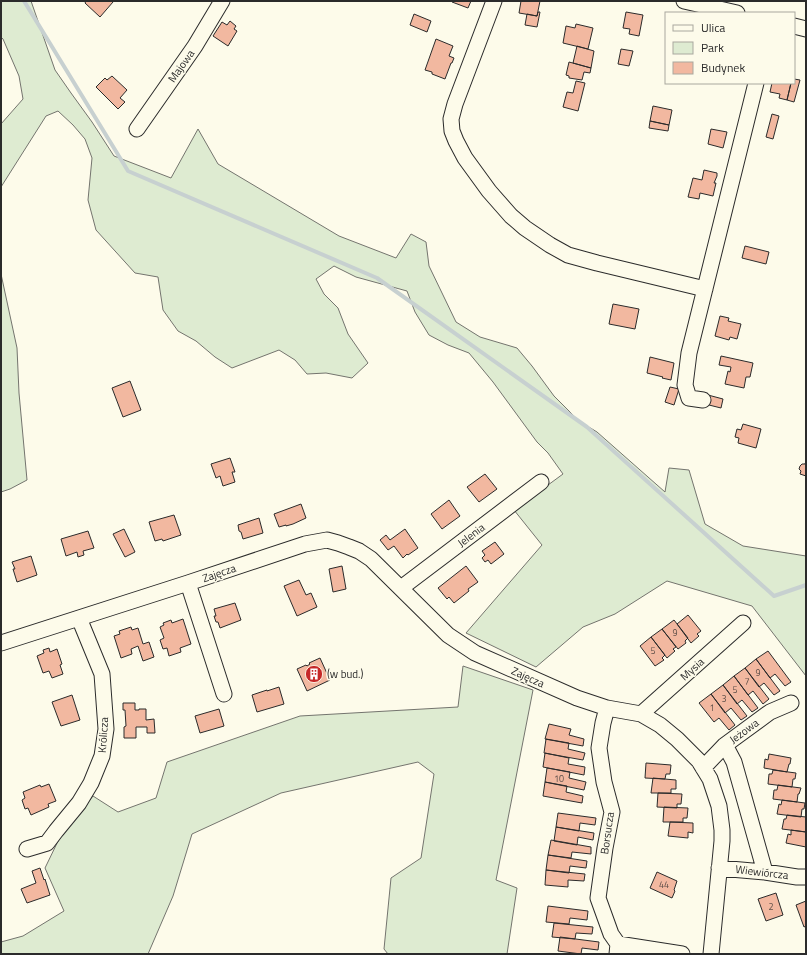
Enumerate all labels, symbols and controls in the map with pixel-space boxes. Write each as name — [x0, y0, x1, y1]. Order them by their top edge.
legend — [665, 12, 795, 84]
text: Ulica — [701, 18, 725, 37]
text: Park — [701, 38, 724, 57]
street label: Majowa — [164, 46, 198, 86]
text: Budynek — [701, 58, 745, 77]
street label: Jelenia — [454, 519, 488, 551]
street label: Zajęcza — [200, 560, 238, 586]
house number: 9 — [672, 626, 678, 639]
house number: 5 — [650, 644, 656, 657]
street label: Mysia — [676, 654, 708, 684]
street label: Zajęcza — [509, 663, 548, 692]
building icon: (w bud.) — [304, 664, 324, 684]
place label: (w bud.) — [327, 666, 363, 682]
house number: 9 — [755, 666, 761, 679]
house number: 7 — [744, 675, 750, 688]
house number: 5 — [732, 683, 738, 696]
house number: 3 — [721, 692, 727, 705]
house number: 1 — [709, 701, 715, 714]
street label: Jeżowa — [726, 714, 763, 747]
street label: Królicza — [94, 716, 112, 754]
house number: 10 — [554, 772, 564, 785]
street label: Borsucza — [596, 810, 618, 855]
street label: Wiewiórcza — [735, 861, 790, 883]
house number: 44 — [659, 878, 669, 891]
house number: 2 — [768, 900, 774, 913]

